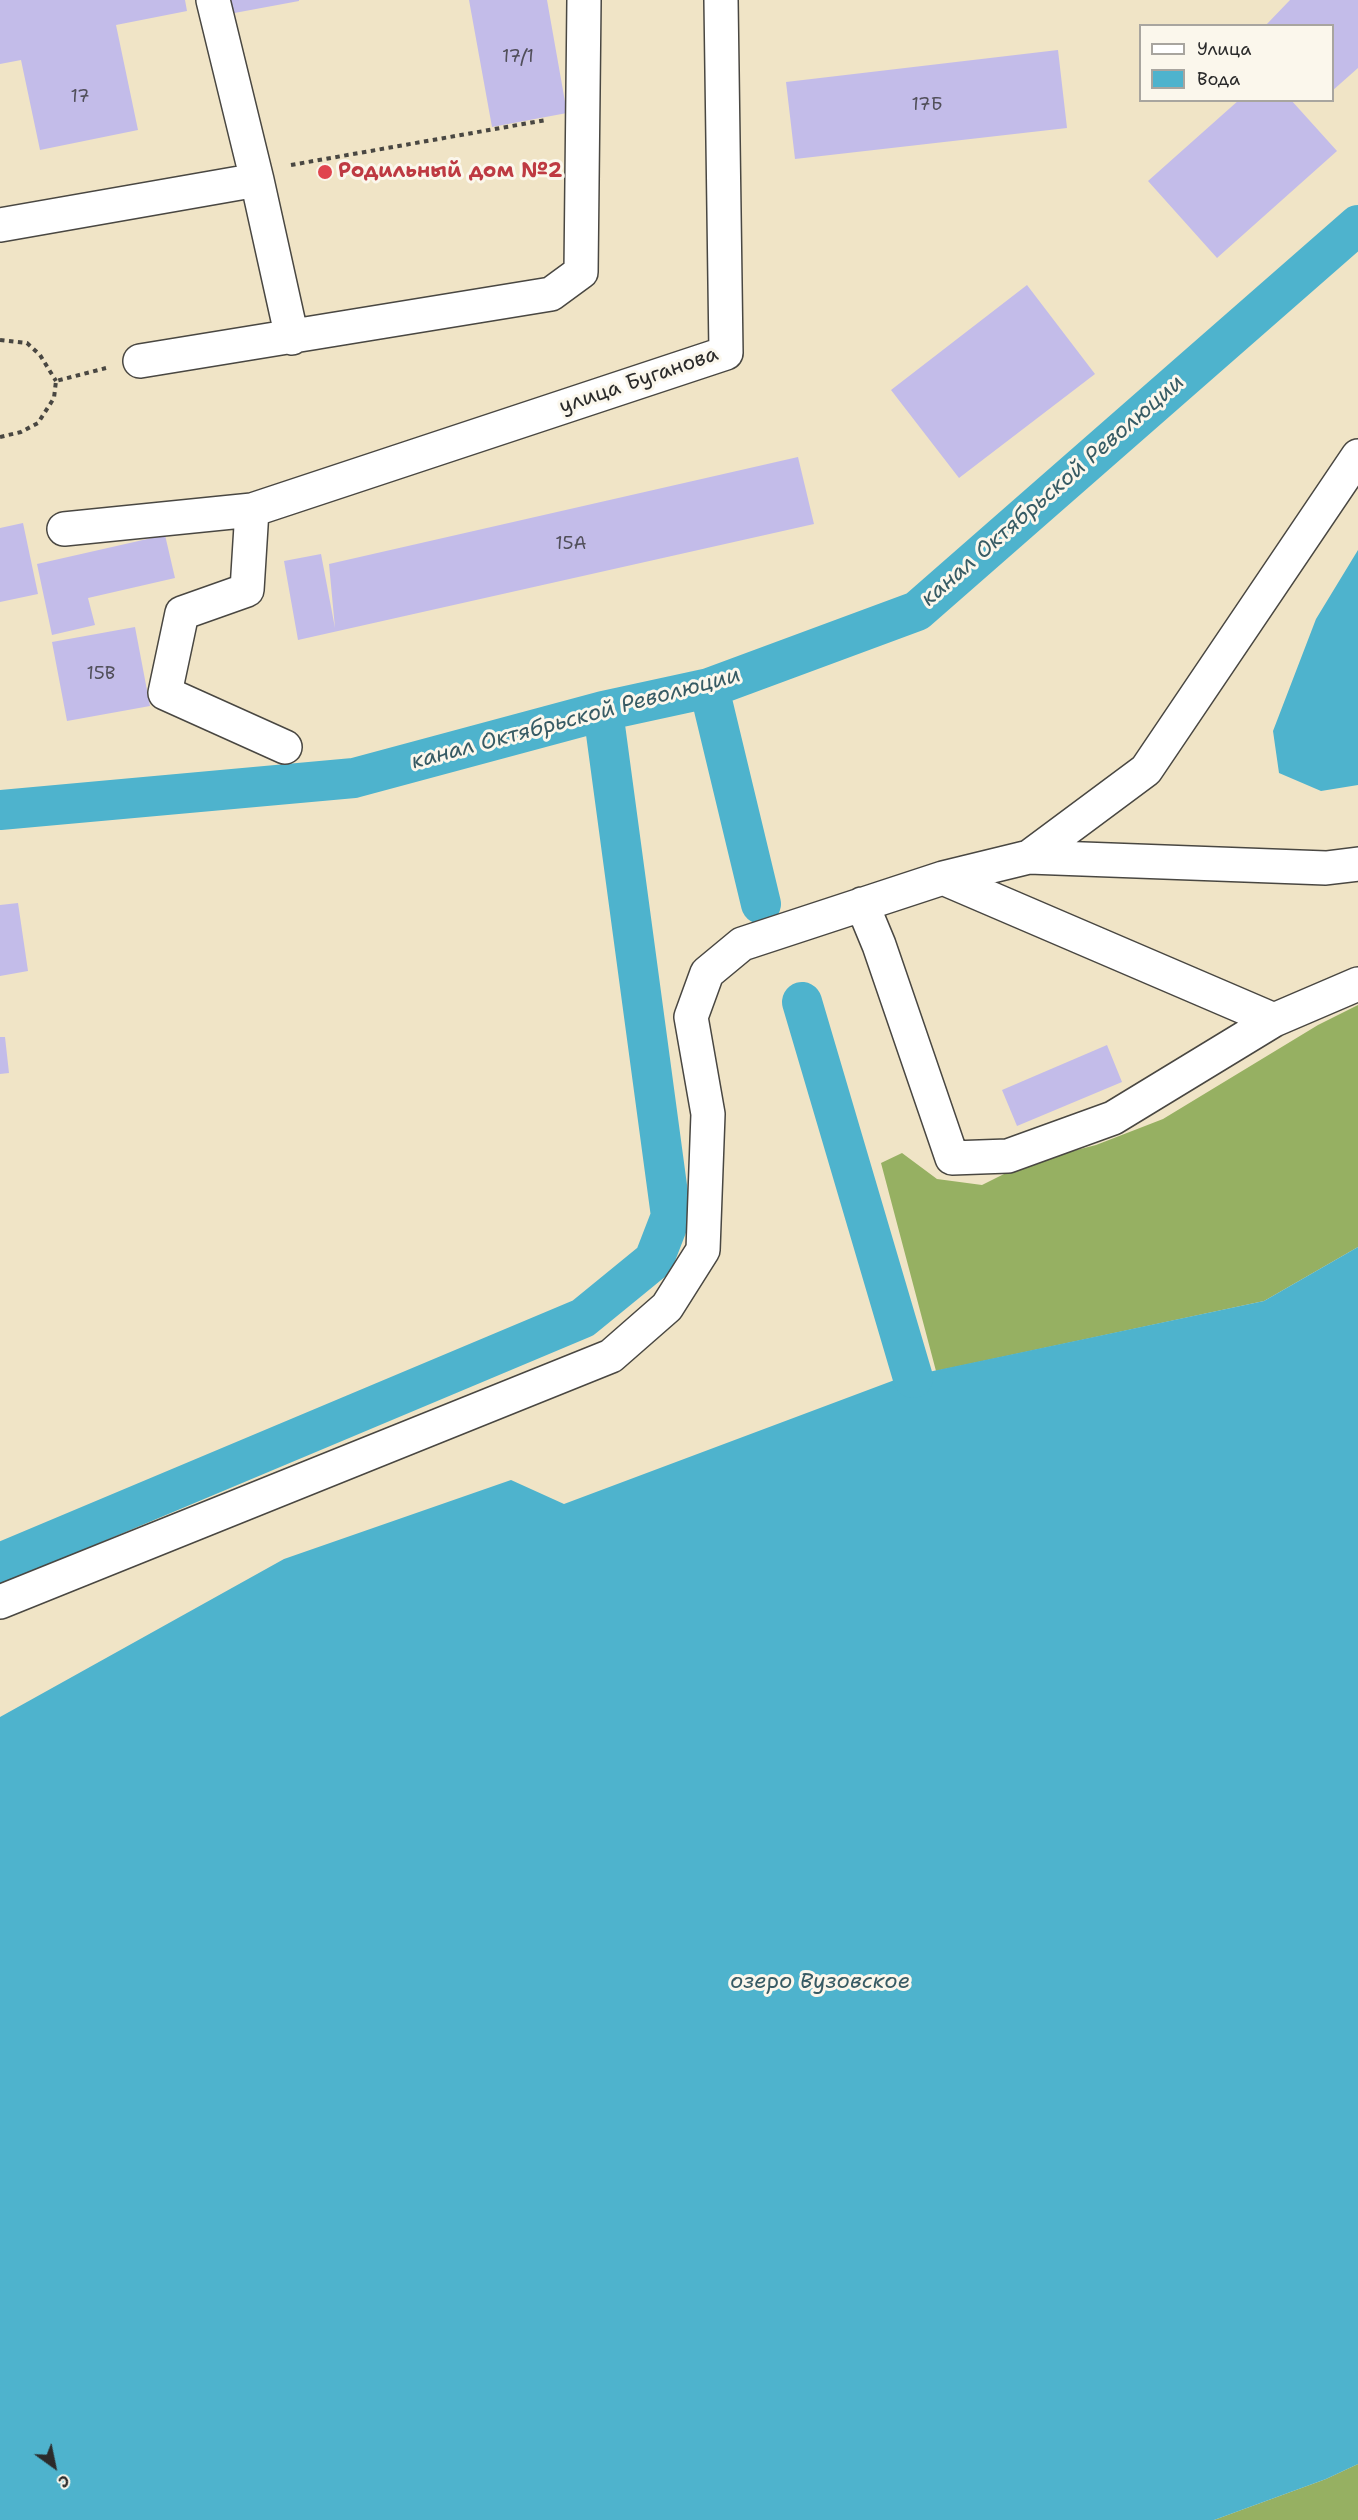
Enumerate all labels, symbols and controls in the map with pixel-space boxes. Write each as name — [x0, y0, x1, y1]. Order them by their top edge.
legend — [1139, 24, 1334, 102]
text: Улица — [1197, 37, 1251, 61]
house number: 17/1 — [502, 46, 534, 68]
text: Вода — [1197, 67, 1240, 91]
house number: 17 — [70, 86, 90, 108]
house number: 17Б — [911, 94, 943, 116]
place label: Родильный дом №2 — [338, 159, 562, 185]
marker: Родильный дом №2 — [316, 163, 334, 181]
street label: улица Буганова — [556, 342, 722, 420]
water label: канал Октябрьской Революции — [916, 370, 1190, 612]
house number: 15А — [555, 533, 587, 555]
water label: канал Октябрьской Революции — [409, 662, 743, 776]
house number: 15В — [87, 663, 115, 685]
water label: озеро Вузовское — [730, 1969, 910, 1995]
north arrow — [24, 2436, 84, 2496]
text: С — [54, 2470, 74, 2493]

